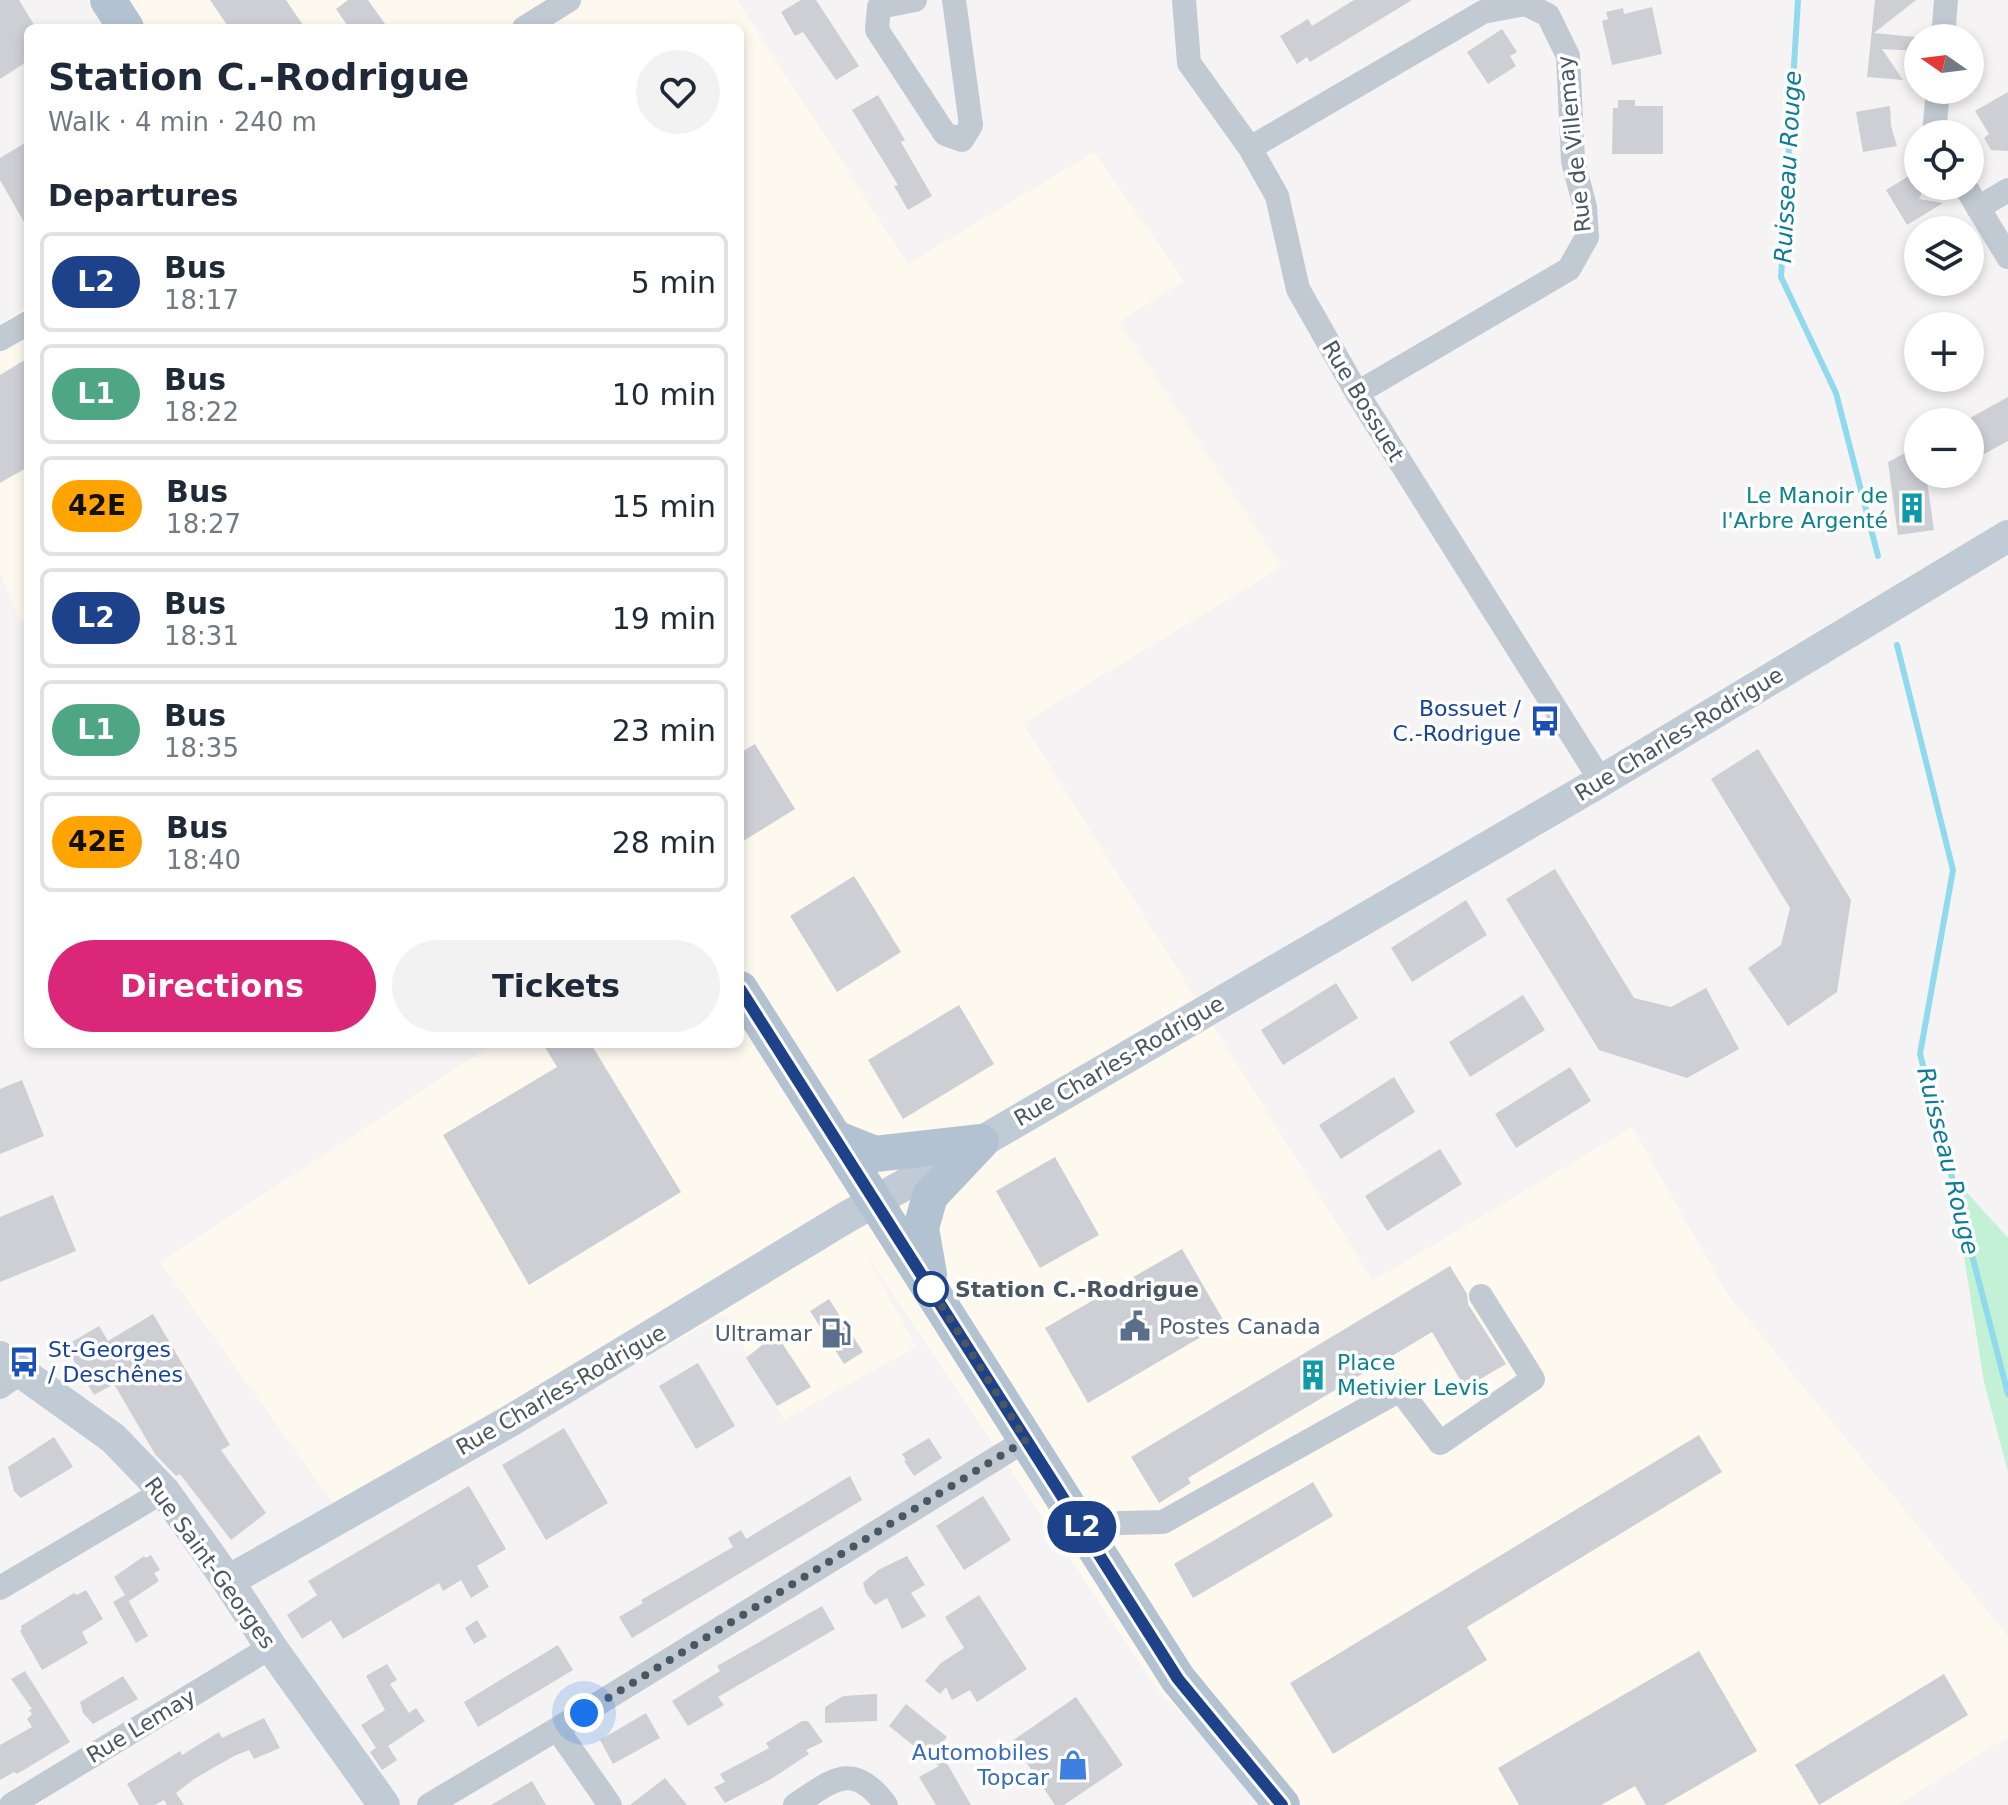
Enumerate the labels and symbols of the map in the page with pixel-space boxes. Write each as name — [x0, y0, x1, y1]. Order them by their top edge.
north arrow — [1904, 24, 1984, 104]
street label: Rue de Villemay — [1552, 54, 1596, 234]
water label: Ruisseau Rouge — [1769, 70, 1807, 264]
street label: Rue Bossuet — [1317, 336, 1409, 466]
place label: Le Manoir de l'Arbre Argenté — [1721, 483, 1888, 533]
building icon: Le Manoir de l'Arbre Argenté — [1895, 491, 1929, 525]
street label: Rue Charles-Rodrigue — [1571, 662, 1787, 806]
place label: Bossuet / C.-Rodrigue — [1392, 696, 1522, 746]
bus stop icon: Bossuet / C.-Rodrigue — [1528, 704, 1562, 738]
street label: Rue Charles-Rodrigue — [1010, 991, 1228, 1131]
water label: Ruisseau Rouge — [1911, 1064, 1985, 1258]
marker: Station C.-Rodrigue — [914, 1272, 948, 1306]
place label: Station C.-Rodrigue — [955, 1277, 1199, 1302]
public building icon: Postes Canada — [1118, 1309, 1152, 1343]
place label: Postes Canada — [1159, 1314, 1321, 1339]
fuel station icon: Ultramar — [819, 1316, 853, 1350]
street label: Rue Charles-Rodrigue — [452, 1320, 670, 1460]
place label: Ultramar — [715, 1321, 813, 1346]
place label: St-Georges / Deschênes — [48, 1337, 183, 1387]
bus stop icon: St-Georges / Deschênes — [7, 1345, 41, 1379]
place label: Place Metivier Levis — [1337, 1350, 1489, 1400]
building icon: Place Metivier Levis — [1296, 1358, 1330, 1392]
street label: Rue Saint-Georges — [140, 1473, 280, 1653]
line badge: L2 — [1046, 1501, 1118, 1553]
street label: Rue Lemay — [82, 1684, 200, 1768]
your location — [564, 1693, 604, 1733]
place label: Automobiles Topcar — [912, 1740, 1050, 1790]
shop icon: Automobiles Topcar — [1056, 1748, 1090, 1782]

